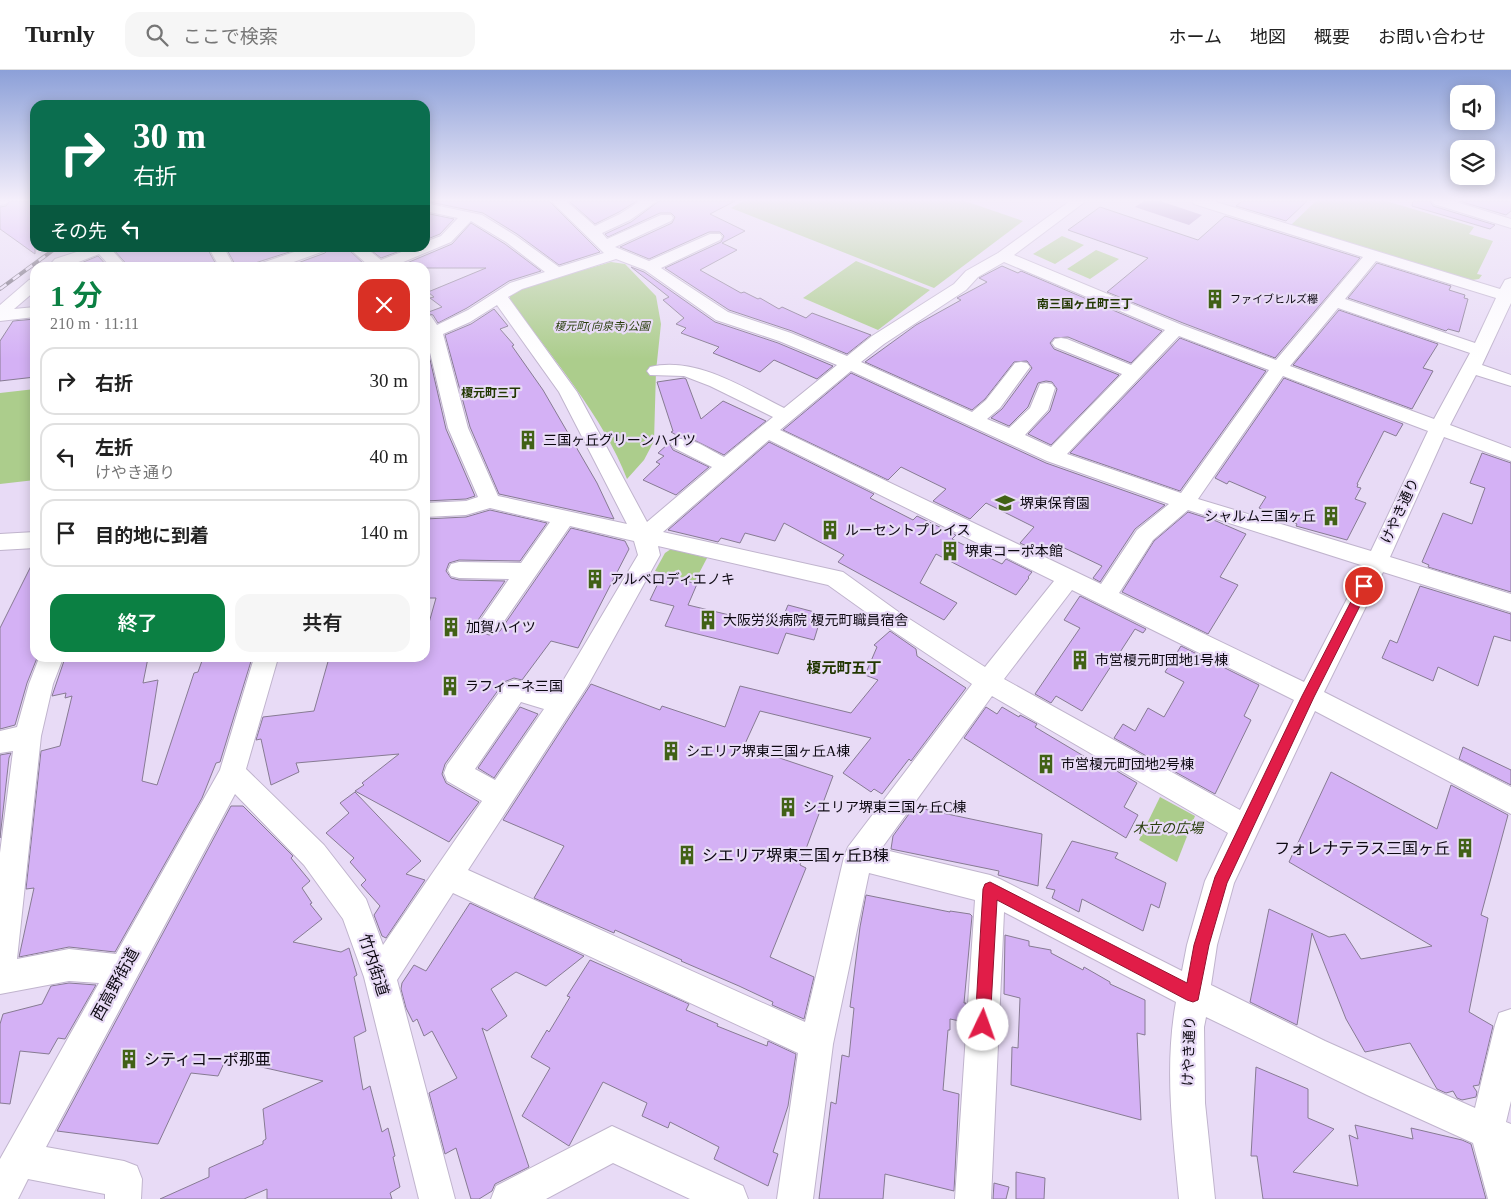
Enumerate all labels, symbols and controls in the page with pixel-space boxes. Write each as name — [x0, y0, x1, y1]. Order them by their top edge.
search box — [125, 12, 475, 57]
text: Turnly — [25, 21, 95, 47]
icon: search — [143, 21, 171, 49]
text: ここで検索 — [183, 26, 278, 47]
text: ホーム — [1169, 27, 1222, 47]
text: 地図 — [1250, 27, 1286, 47]
text: 概要 — [1314, 27, 1350, 47]
text: お問い合わせ — [1378, 27, 1486, 47]
map controls — [1450, 85, 1495, 185]
button: sound — [1450, 85, 1495, 130]
text: 30 m — [133, 117, 206, 156]
icon: right — [50, 120, 115, 185]
button: layers — [1450, 140, 1495, 185]
text: 右折 — [133, 164, 177, 189]
icon: left — [117, 215, 145, 243]
text: その先 — [50, 221, 107, 242]
text: 1 分 — [50, 279, 103, 312]
button: close — [358, 279, 410, 331]
building icon: ファイブヒルズ欅 — [1204, 288, 1226, 310]
place label: ファイブヒルズ欅 — [1230, 293, 1318, 305]
district label: 南三国ヶ丘町三丁 — [1037, 297, 1133, 311]
text: 210 m · 11:11 — [50, 315, 139, 332]
park label: 榎元町(向泉寺)公園 — [554, 320, 652, 333]
icon: right — [52, 367, 80, 395]
text: 30 m — [369, 370, 408, 391]
text: 右折 — [95, 373, 133, 394]
district label: 榎元町三丁 — [461, 386, 521, 400]
building icon: 三国ヶ丘グリーンハイツ — [517, 429, 539, 451]
place label: 三国ヶ丘グリーンハイツ — [543, 433, 696, 448]
text: 左折 — [95, 437, 133, 458]
icon: left — [52, 443, 80, 471]
text: 40 m — [369, 446, 408, 467]
text: けやき通り — [95, 464, 175, 481]
street label: けやき通り — [1378, 476, 1422, 546]
school or university icon: 堺東保育園 — [994, 492, 1016, 514]
place label: 堺東保育園 — [1020, 496, 1090, 511]
building icon: シャルム三国ヶ丘 — [1320, 505, 1342, 527]
place label: シャルム三国ヶ丘 — [1204, 509, 1316, 524]
icon: arrive — [52, 519, 80, 547]
building icon: ルーセントプレイス — [819, 519, 841, 541]
text: 140 m — [360, 522, 408, 543]
place label: ルーセントプレイス — [845, 523, 971, 538]
text: 目的地に到着 — [95, 525, 209, 546]
building icon: 堺東コーポ本館 — [939, 540, 961, 562]
place label: 堺東コーポ本館 — [965, 544, 1063, 559]
pin — [1343, 565, 1385, 607]
building icon: アルベロディエノキ — [584, 568, 606, 590]
place label: アルベロディエノキ — [610, 572, 735, 587]
icon: arrive — [1350, 572, 1378, 600]
button: 終了 — [50, 594, 225, 652]
button: 共有 — [235, 594, 410, 652]
building icon: 大阪労災病院 榎元町職員宿舎 — [697, 609, 719, 631]
place label: 大阪労災病院 榎元町職員宿舎 — [723, 613, 909, 628]
building icon: 加賀ハイツ — [440, 616, 462, 638]
place label: 加賀ハイツ — [466, 620, 536, 635]
building icon: 市営榎元町団地1号棟 — [1069, 649, 1091, 671]
place label: 市営榎元町団地1号棟 — [1095, 652, 1228, 668]
district label: 榎元町五丁 — [806, 660, 882, 676]
building icon: ラフィーネ三国 — [439, 675, 461, 697]
place label: ラフィーネ三国 — [465, 679, 563, 694]
building icon: シエリア堺東三国ヶ丘A棟 — [660, 740, 682, 762]
place label: シエリア堺東三国ヶ丘A棟 — [686, 743, 850, 759]
building icon: 市営榎元町団地2号棟 — [1035, 753, 1057, 775]
place label: 市営榎元町団地2号棟 — [1061, 756, 1194, 772]
building icon: シエリア堺東三国ヶ丘C棟 — [777, 796, 799, 818]
place label: シエリア堺東三国ヶ丘C棟 — [803, 799, 966, 815]
park label: 木立の広場 — [1133, 821, 1205, 836]
building icon: フォレナテラス三国ヶ丘 — [1454, 837, 1476, 859]
place label: フォレナテラス三国ヶ丘 — [1274, 840, 1450, 857]
building icon: シエリア堺東三国ヶ丘B棟 — [676, 844, 698, 866]
place label: シエリア堺東三国ヶ丘B棟 — [702, 847, 889, 864]
street label: 竹内街道 — [356, 932, 392, 998]
street label: 西高野街道 — [88, 945, 142, 1023]
position arrow — [956, 998, 1008, 1050]
street label: けやき通り — [1180, 1016, 1198, 1086]
building icon: シティコーポ那亜 — [118, 1048, 140, 1070]
place label: シティコーポ那亜 — [144, 1051, 271, 1068]

